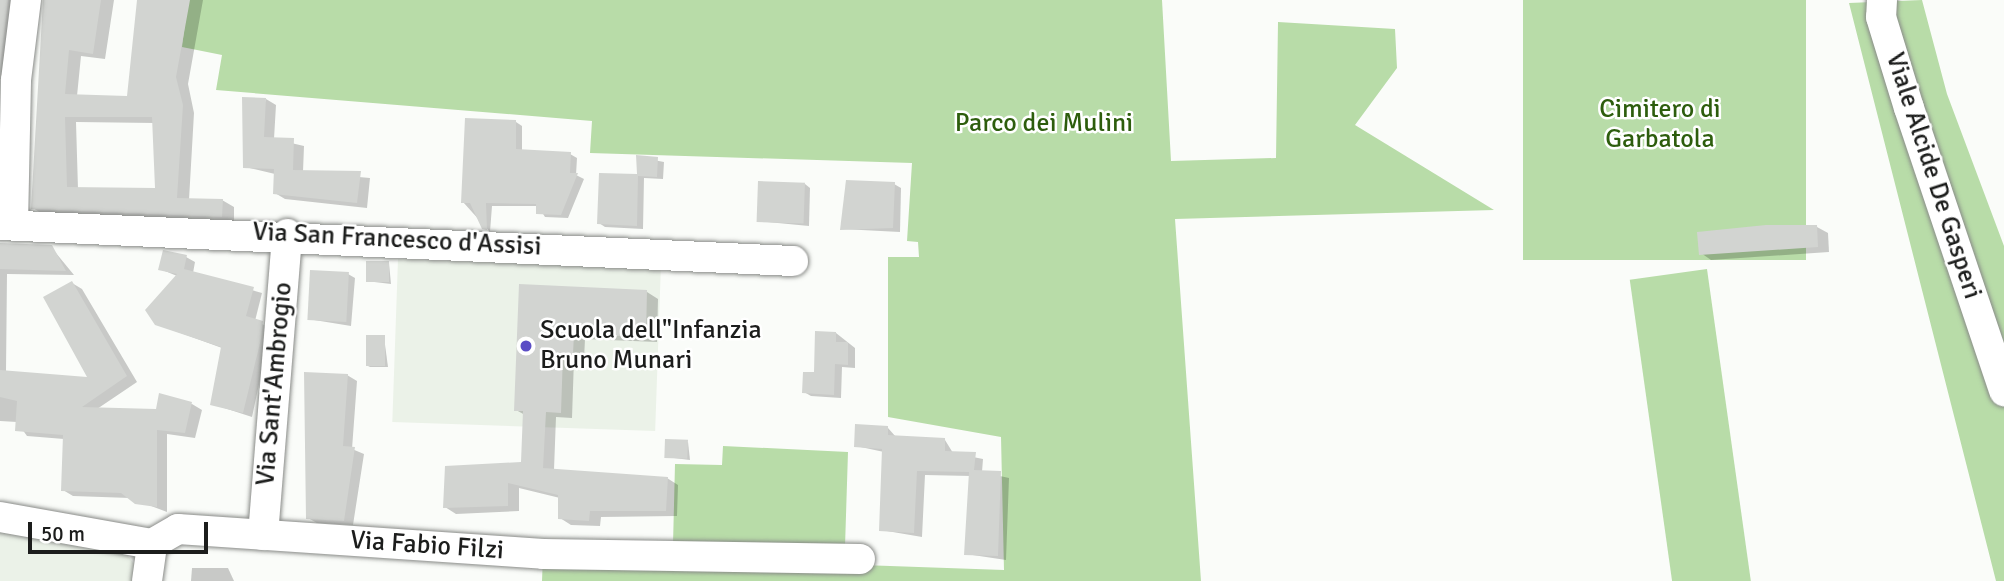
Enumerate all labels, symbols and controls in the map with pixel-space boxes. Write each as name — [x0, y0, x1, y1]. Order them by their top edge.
street label: Viale Alcide De Gasperi — [1878, 49, 1988, 303]
park label: Cimitero di Garbatola — [1599, 94, 1721, 156]
park label: Parco dei Mulini — [955, 108, 1133, 140]
street label: Via San Francesco d'Assisi — [252, 217, 542, 263]
street label: Via Sant'Ambrogio — [251, 281, 299, 487]
place label: Scuola dell"Infanzia Bruno Munari — [540, 315, 762, 376]
marker: Scuola dell"Infanzia Bruno Munari — [518, 338, 534, 354]
scale bar — [32, 508, 212, 552]
text: 50 m — [41, 521, 85, 547]
street label: Via Fabio Filzi — [349, 525, 505, 567]

